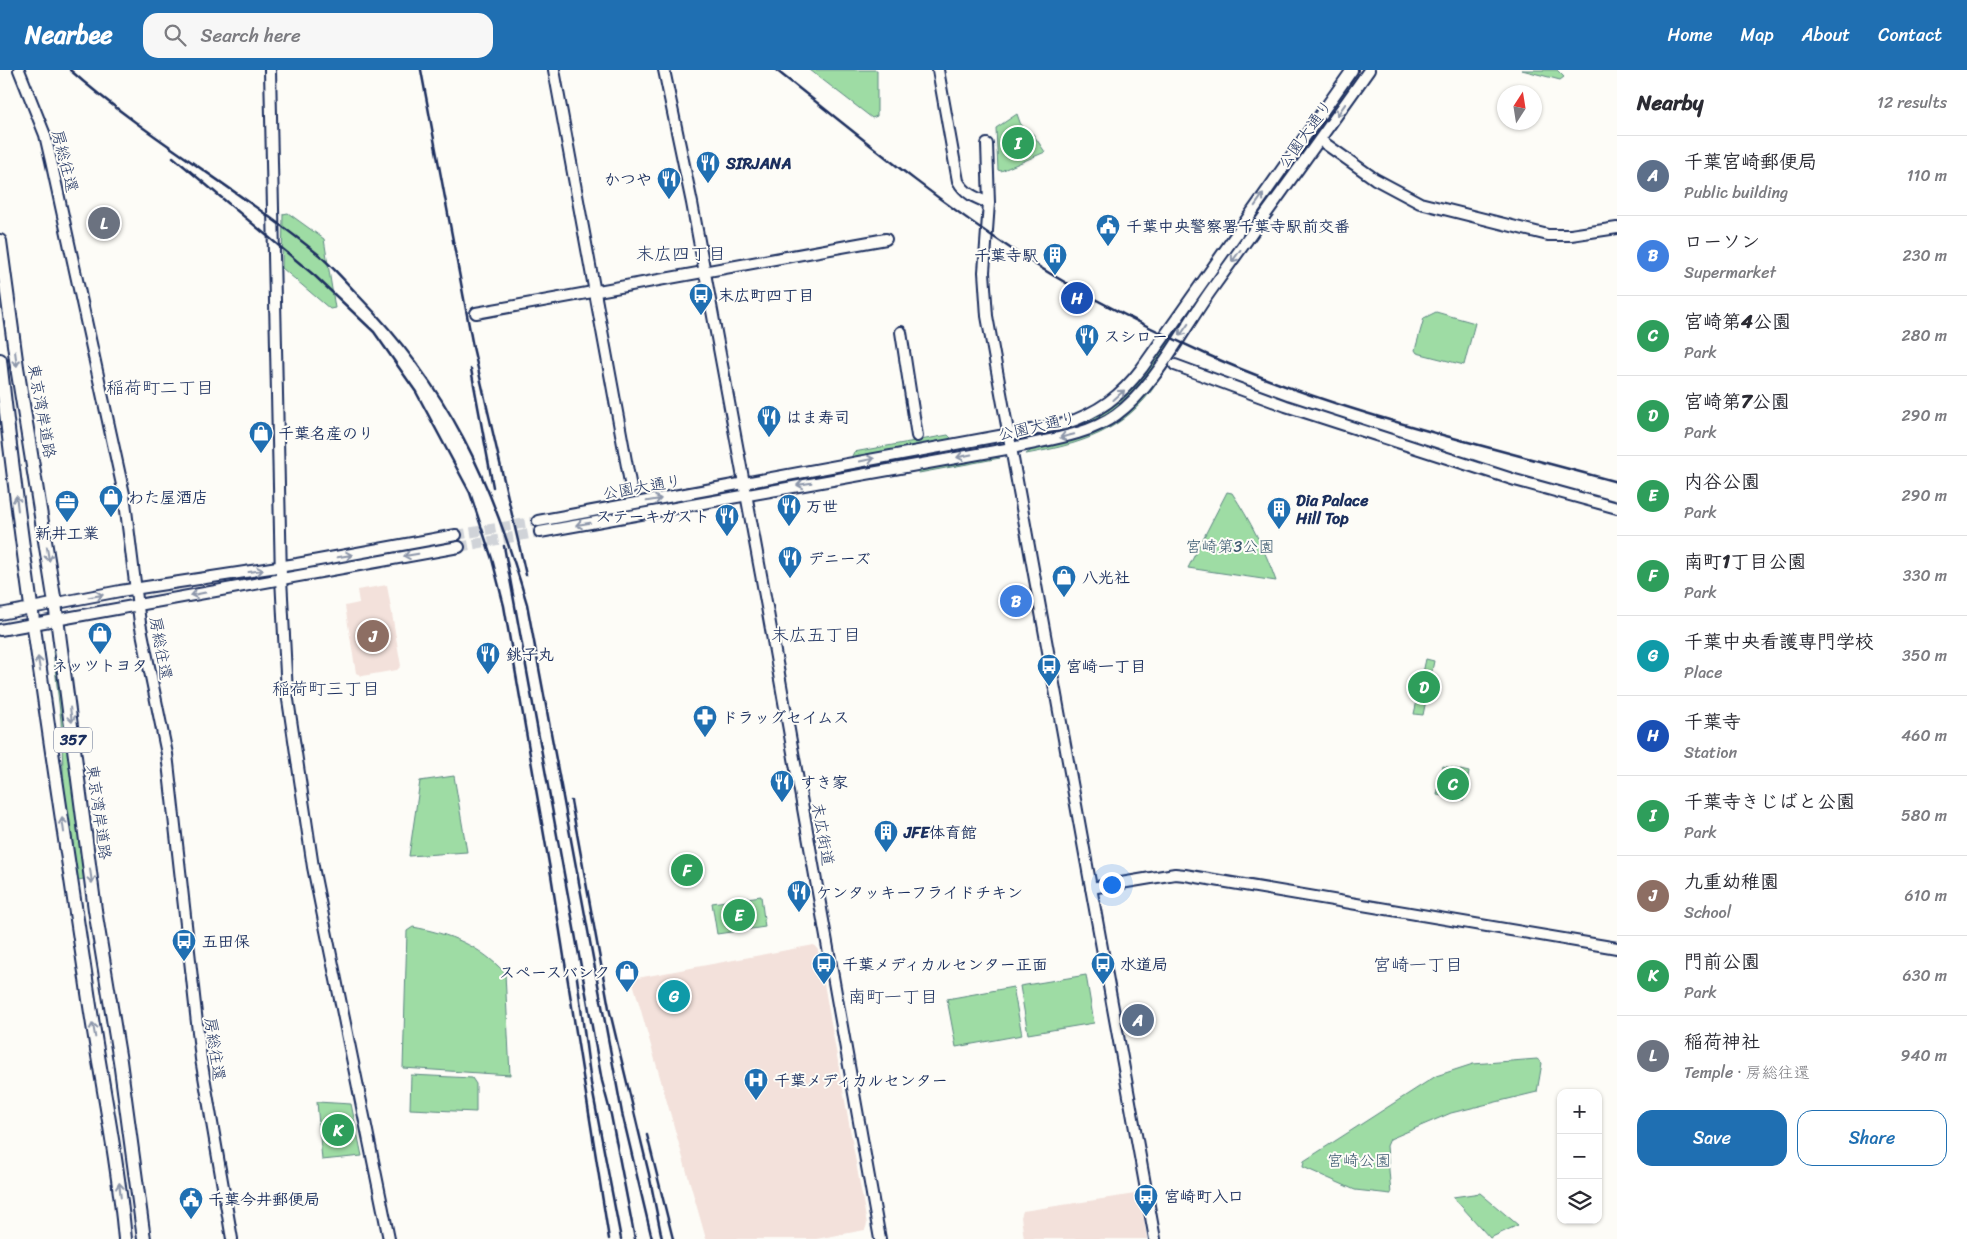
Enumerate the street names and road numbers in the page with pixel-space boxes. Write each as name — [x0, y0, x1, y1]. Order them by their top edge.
street label: 公園大通り — [1270, 93, 1340, 175]
street label: 房総往還 — [43, 126, 87, 196]
street label: 東京湾岸道路 — [19, 361, 65, 461]
street label: 公園大通り — [995, 403, 1079, 449]
street label: 公園大通り — [600, 466, 684, 508]
street label: 房総往還 — [141, 614, 181, 682]
road number: 357 — [54, 728, 92, 752]
street label: 東京湾岸道路 — [78, 762, 120, 862]
street label: 末広街道 — [803, 800, 843, 868]
street label: 房総往還 — [196, 1015, 234, 1083]

